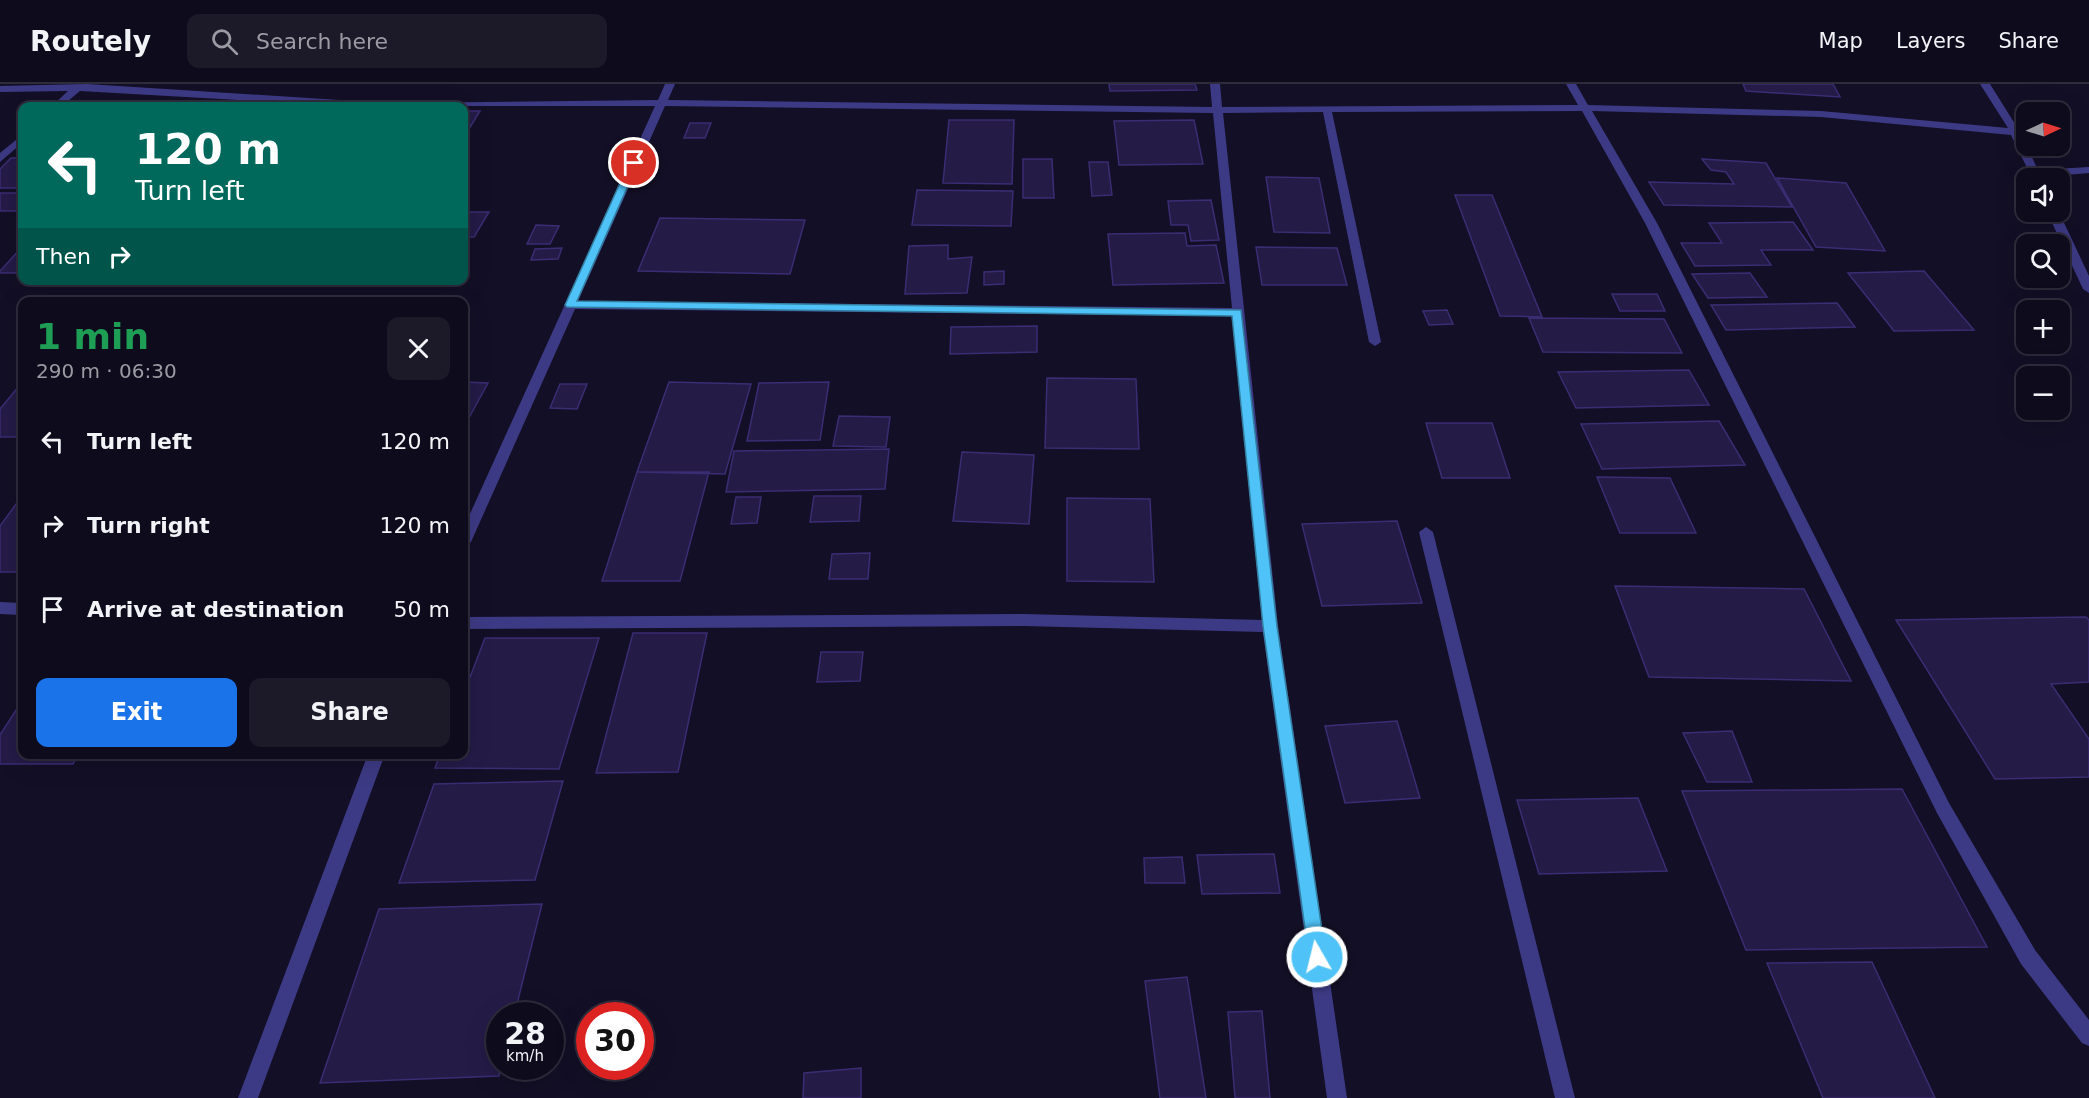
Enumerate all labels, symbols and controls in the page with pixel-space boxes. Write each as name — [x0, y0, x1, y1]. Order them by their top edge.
search box — [187, 14, 607, 68]
text: Routely — [30, 25, 151, 58]
icon: search — [208, 25, 241, 58]
text: Search here — [256, 29, 388, 54]
text: Map — [1819, 29, 1863, 53]
text: Layers — [1896, 29, 1965, 53]
text: Share — [1998, 29, 2059, 53]
north arrow — [2016, 102, 2070, 156]
map controls — [2016, 102, 2070, 420]
text: 120 m — [135, 125, 281, 174]
icon: left — [36, 126, 114, 204]
pin — [608, 137, 659, 188]
icon: arrive — [617, 146, 650, 179]
button: sound — [2016, 168, 2070, 222]
text: Turn left — [135, 175, 245, 206]
button: search — [2016, 234, 2070, 288]
icon: right — [103, 240, 136, 273]
text: Then — [36, 244, 91, 269]
button: + — [2016, 300, 2070, 354]
text: 1 min — [36, 316, 149, 357]
button: close — [387, 317, 450, 380]
text: 290 m · 06:30 — [36, 359, 177, 383]
button: − — [2016, 366, 2070, 420]
icon: left — [36, 425, 69, 458]
text: Turn left — [87, 429, 192, 454]
text: 120 m — [380, 429, 450, 454]
icon: right — [36, 509, 69, 542]
text: Turn right — [87, 513, 210, 538]
text: 120 m — [380, 513, 450, 538]
icon: arrive — [36, 593, 69, 626]
text: Arrive at destination — [87, 597, 344, 622]
text: 50 m — [394, 597, 450, 622]
button: Exit — [36, 678, 237, 747]
button: Share — [249, 678, 450, 747]
position arrow — [1285, 925, 1349, 989]
speed limit sign: 30 — [576, 1002, 654, 1080]
text: 28 — [504, 1016, 546, 1051]
text: km/h — [506, 1047, 544, 1065]

